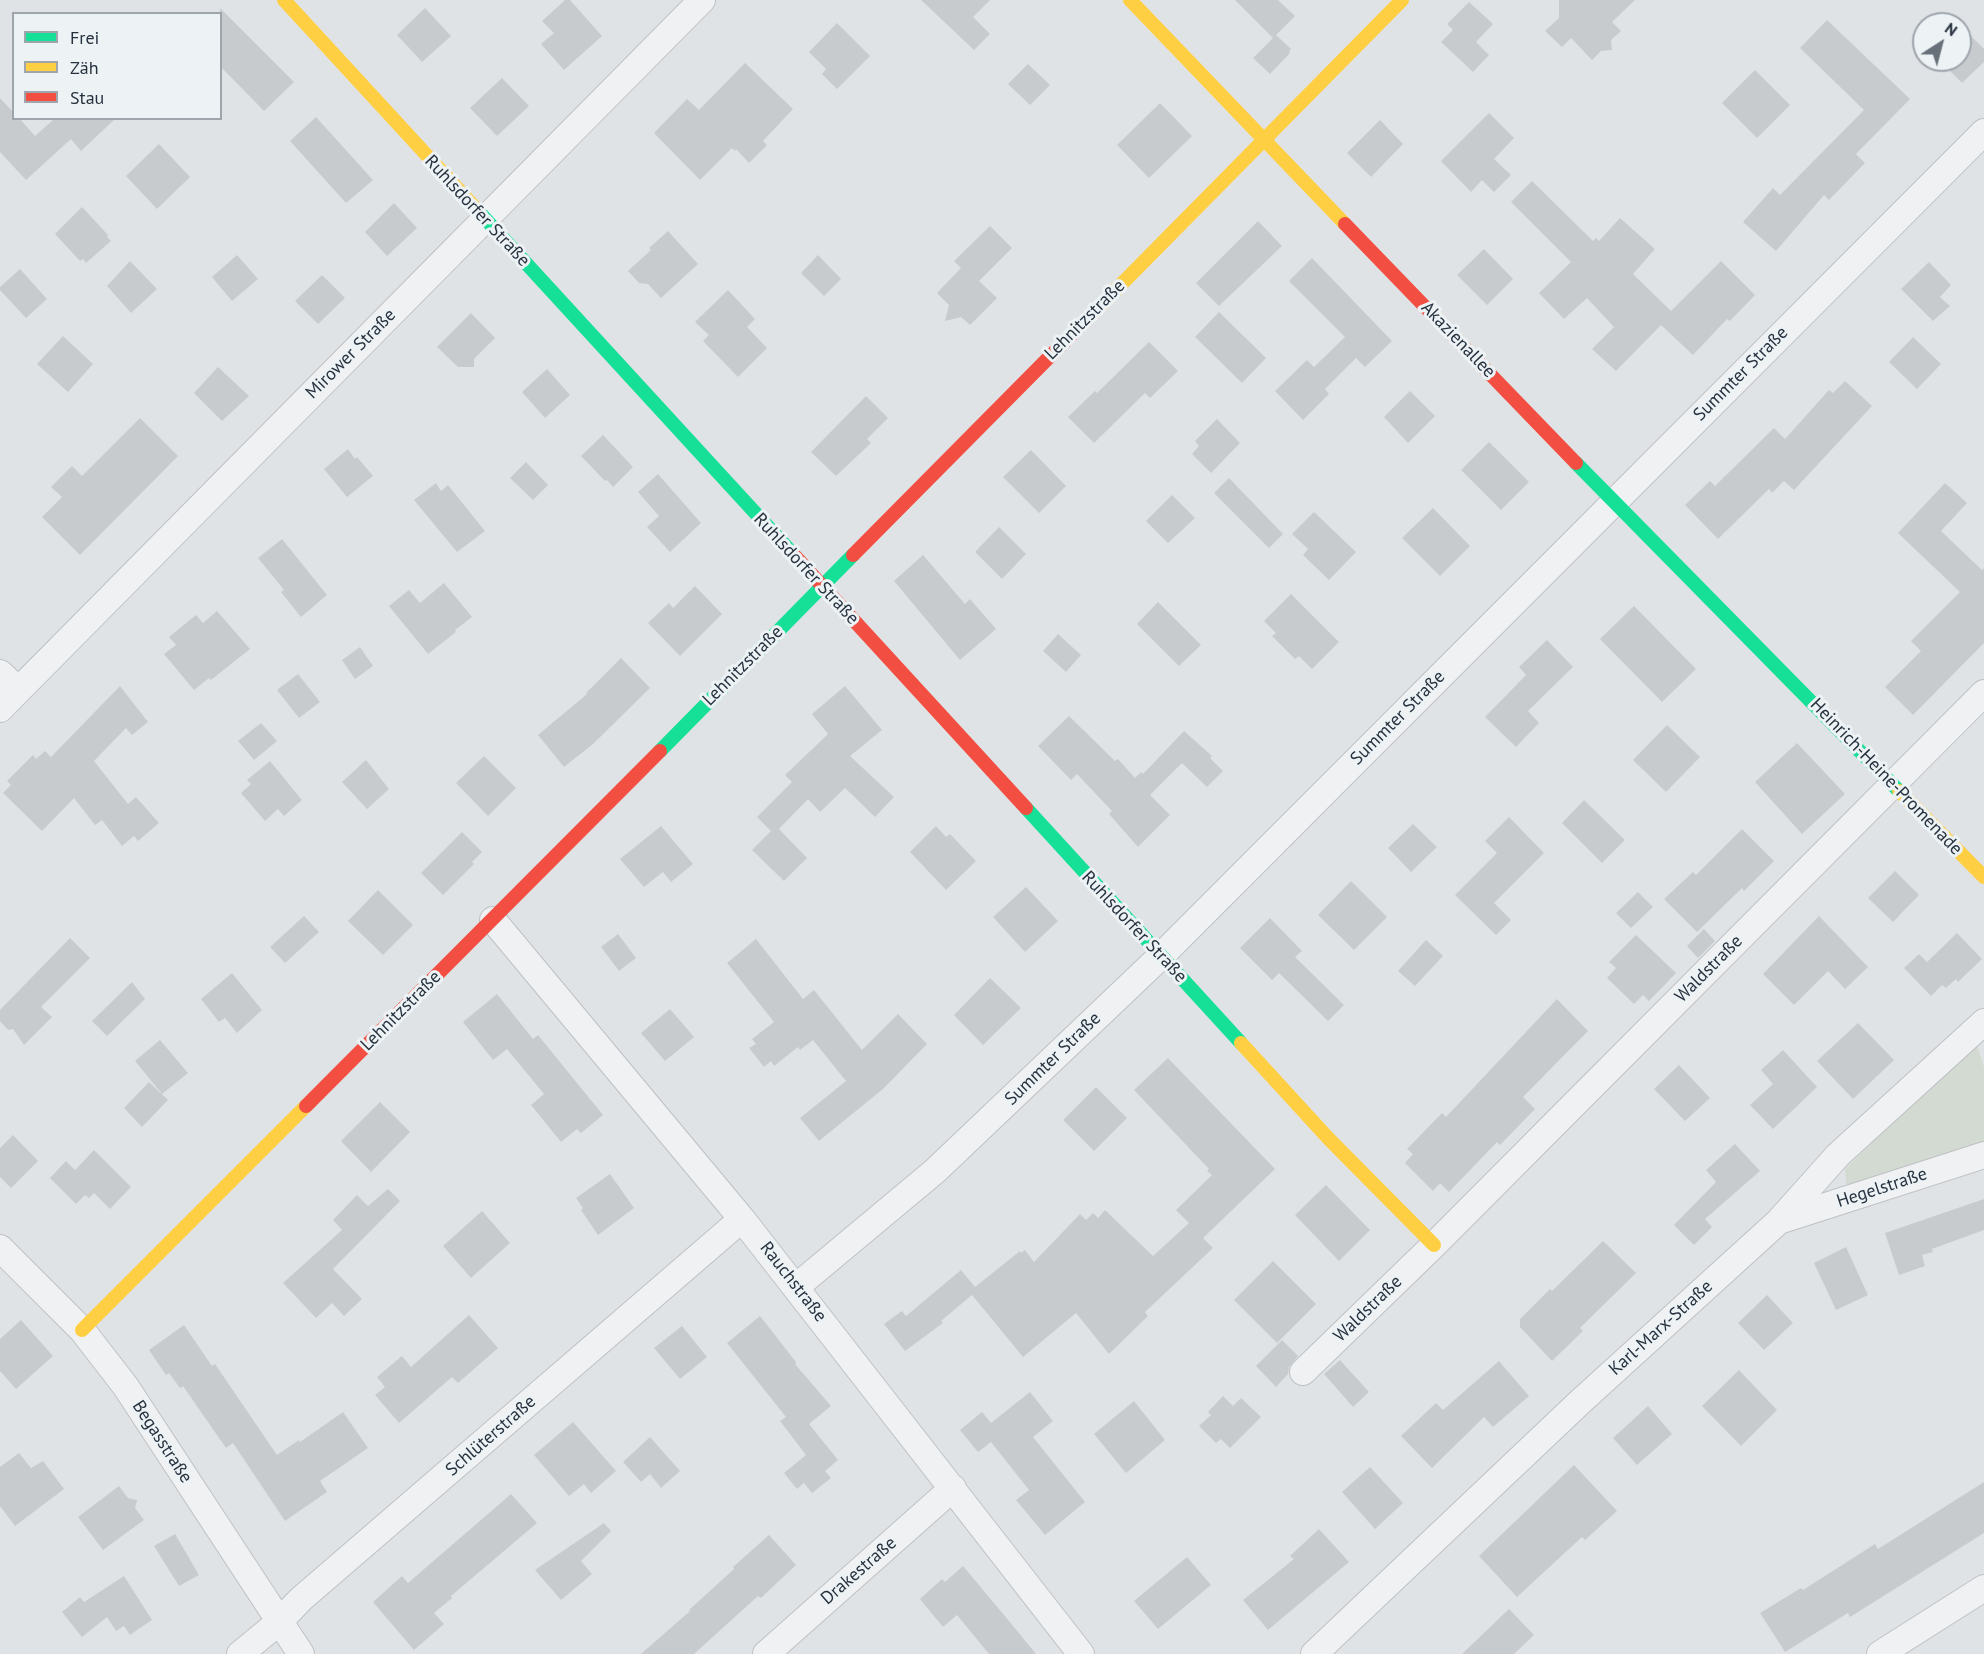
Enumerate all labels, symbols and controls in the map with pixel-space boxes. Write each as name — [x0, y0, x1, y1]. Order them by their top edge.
legend — [12, 12, 222, 120]
north arrow — [1912, 12, 1972, 72]
text: N — [1941, 18, 1962, 40]
text: Frei — [70, 26, 99, 49]
text: Zäh — [70, 56, 99, 79]
text: Stau — [70, 86, 104, 109]
street label: Ruhlsdorfer Straße — [420, 151, 534, 271]
street label: Lehnitzstraße — [1040, 275, 1130, 365]
street label: Akazienallee — [1416, 297, 1500, 383]
street label: Mirower Straße — [302, 305, 400, 403]
street label: Summter Straße — [1689, 322, 1793, 426]
street label: Ruhlsdorfer Straße — [749, 509, 863, 629]
street label: Lehnitzstraße — [698, 621, 788, 711]
street label: Summter Straße — [1346, 666, 1450, 770]
street label: Heinrich-Heine-Promenade — [1806, 694, 1966, 860]
street label: Ruhlsdorfer Straße — [1077, 867, 1191, 987]
street label: Waldstraße — [1671, 931, 1747, 1007]
street label: Lehnitzstraße — [356, 966, 446, 1056]
street label: Summter Straße — [1001, 1008, 1105, 1110]
street label: Hegelstraße — [1834, 1163, 1930, 1213]
street label: Rauchstraße — [755, 1238, 831, 1326]
street label: Waldstraße — [1329, 1271, 1407, 1347]
street label: Karl-Marx-Straße — [1605, 1276, 1717, 1380]
street label: Schlüterstraße — [442, 1391, 540, 1481]
street label: Begasstraße — [127, 1397, 197, 1487]
street label: Drakestraße — [817, 1532, 901, 1610]

